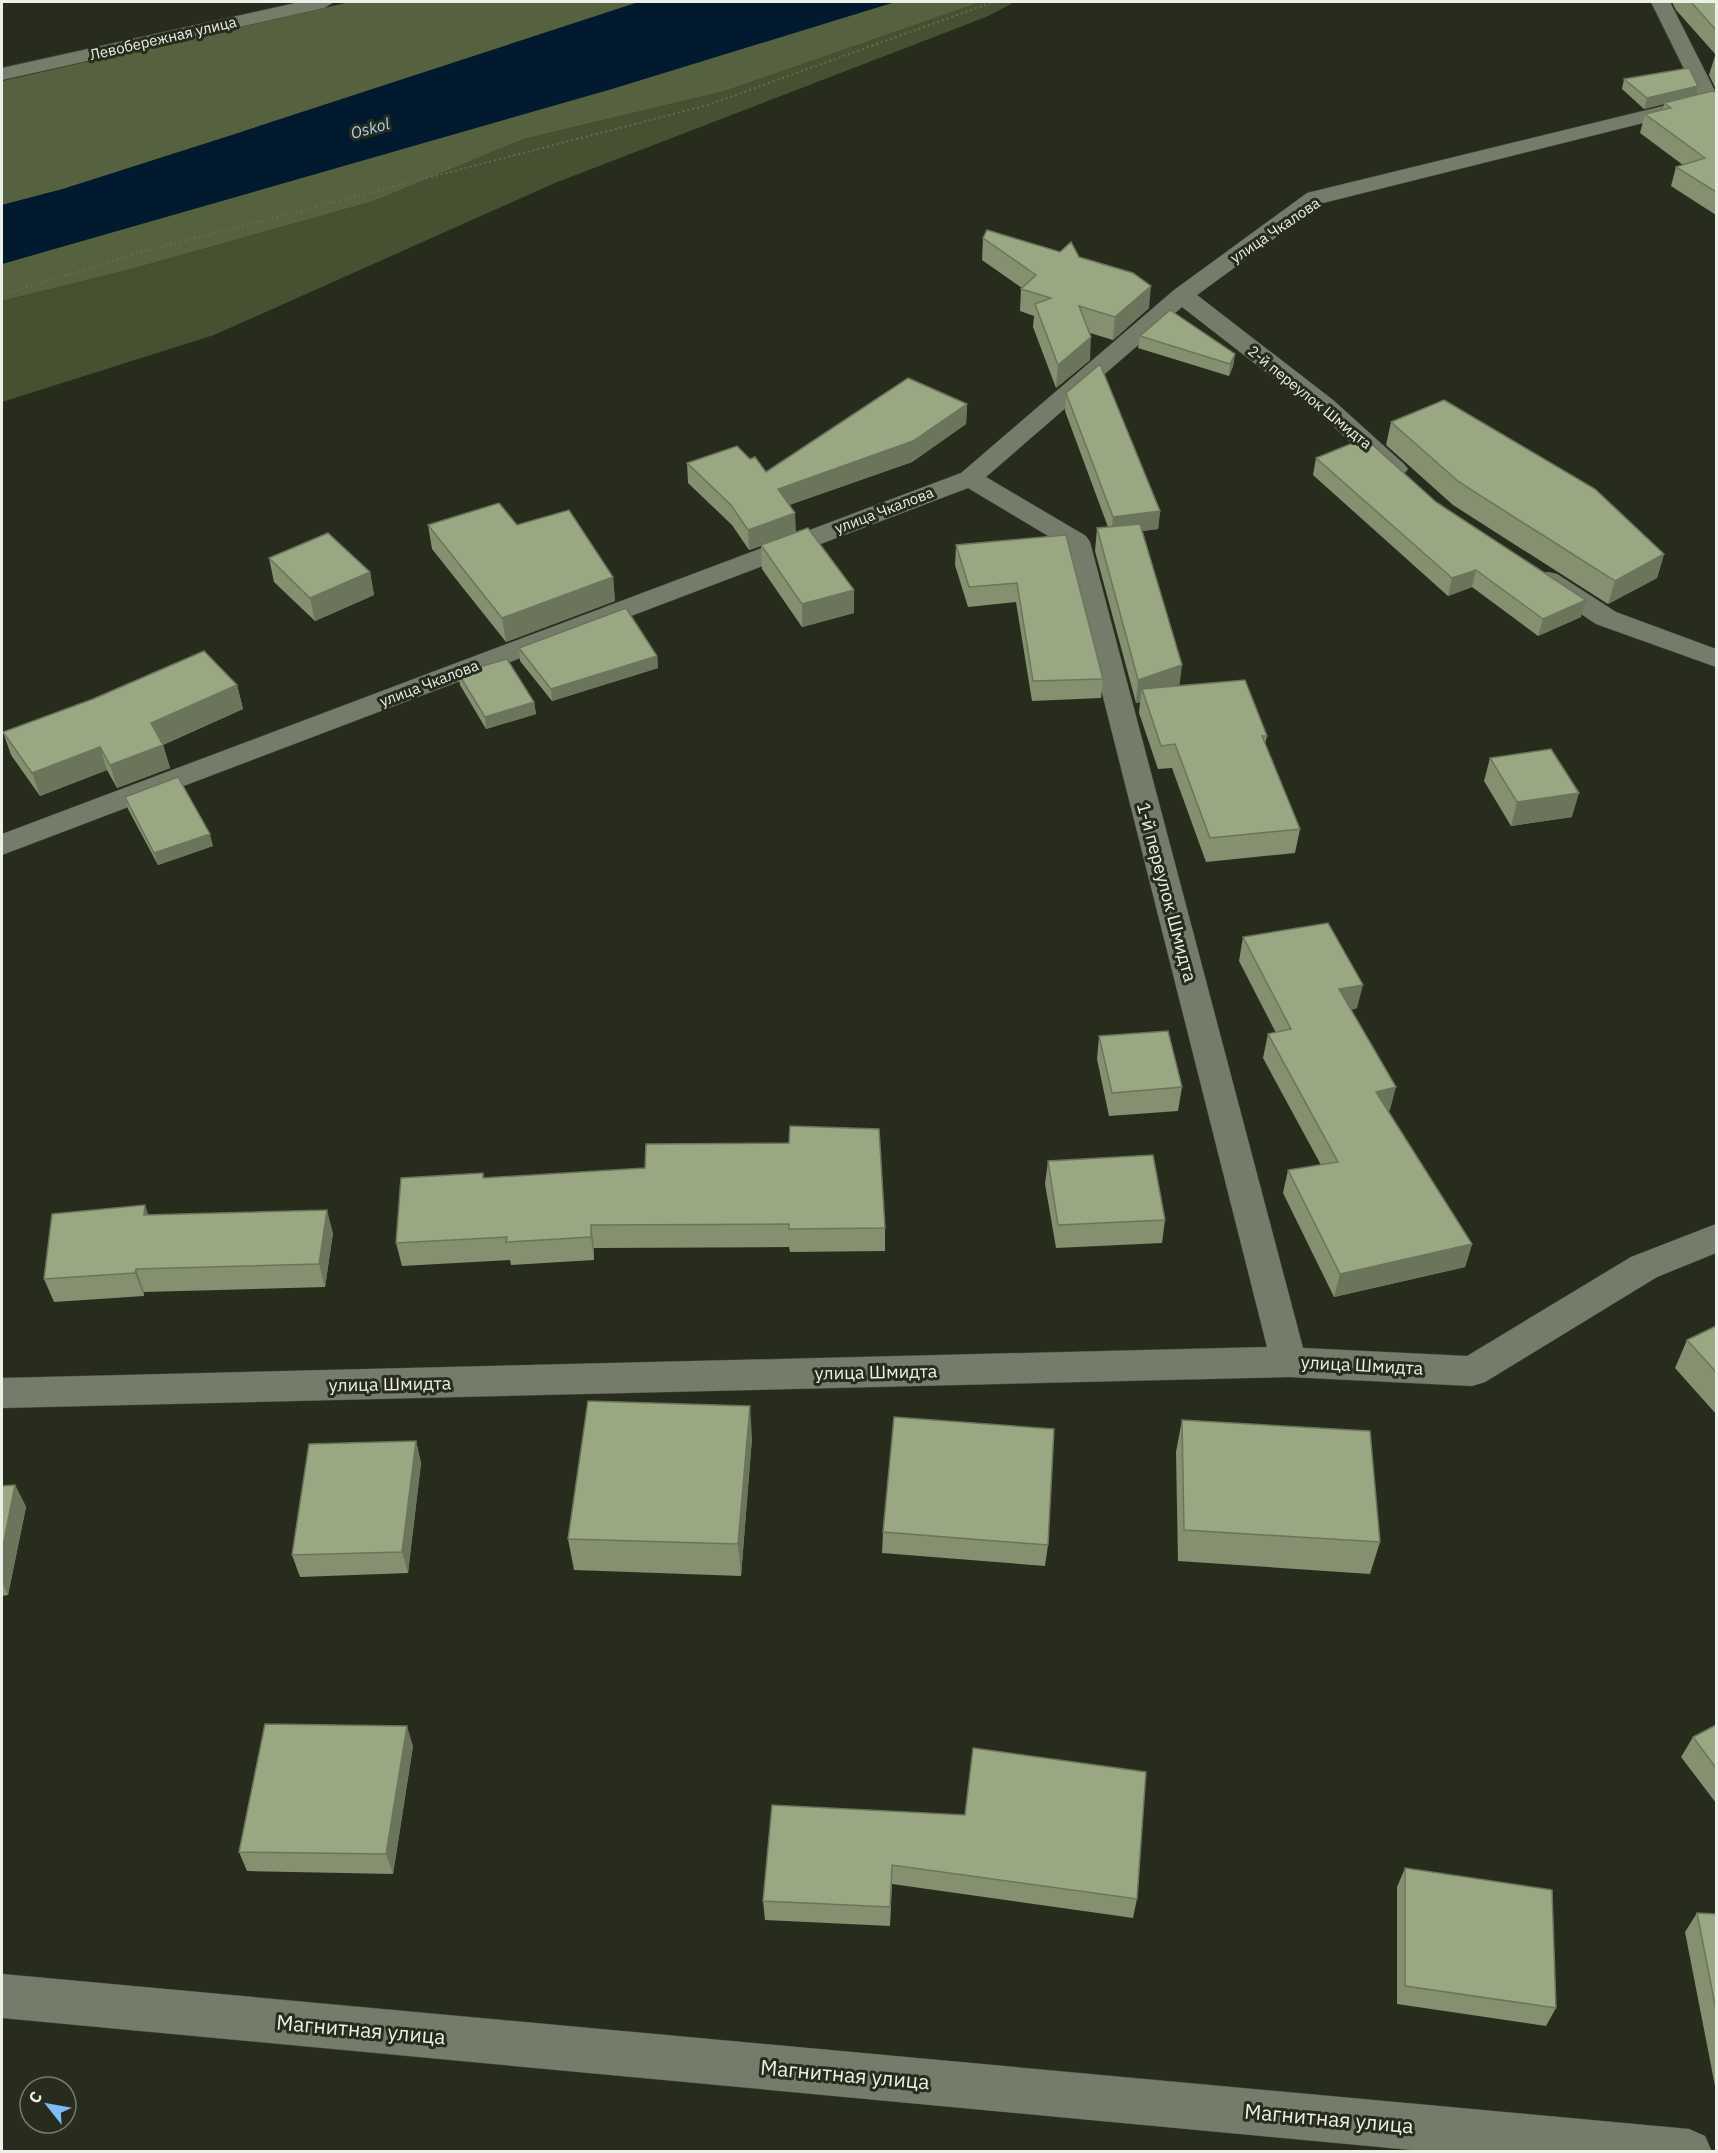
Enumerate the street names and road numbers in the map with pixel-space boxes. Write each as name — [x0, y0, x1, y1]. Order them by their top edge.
street label: Левобережная улица — [88, 12, 238, 64]
street label: улица Чкалова — [1226, 193, 1324, 267]
street label: 2-й переулок Шмидта — [1244, 341, 1376, 453]
street label: улица Чкалова — [832, 482, 936, 538]
street label: улица Чкалова — [377, 655, 481, 711]
street label: 1-й переулок Шмидта — [1132, 800, 1202, 985]
street label: улица Шмидта — [1300, 1350, 1424, 1380]
street label: улица Шмидта — [815, 1359, 938, 1385]
street label: улица Шмидта — [329, 1371, 452, 1397]
street label: Магнитная улица — [275, 2008, 447, 2050]
street label: Магнитная улица — [759, 2053, 931, 2095]
street label: Магнитная улица — [1243, 2097, 1415, 2139]

